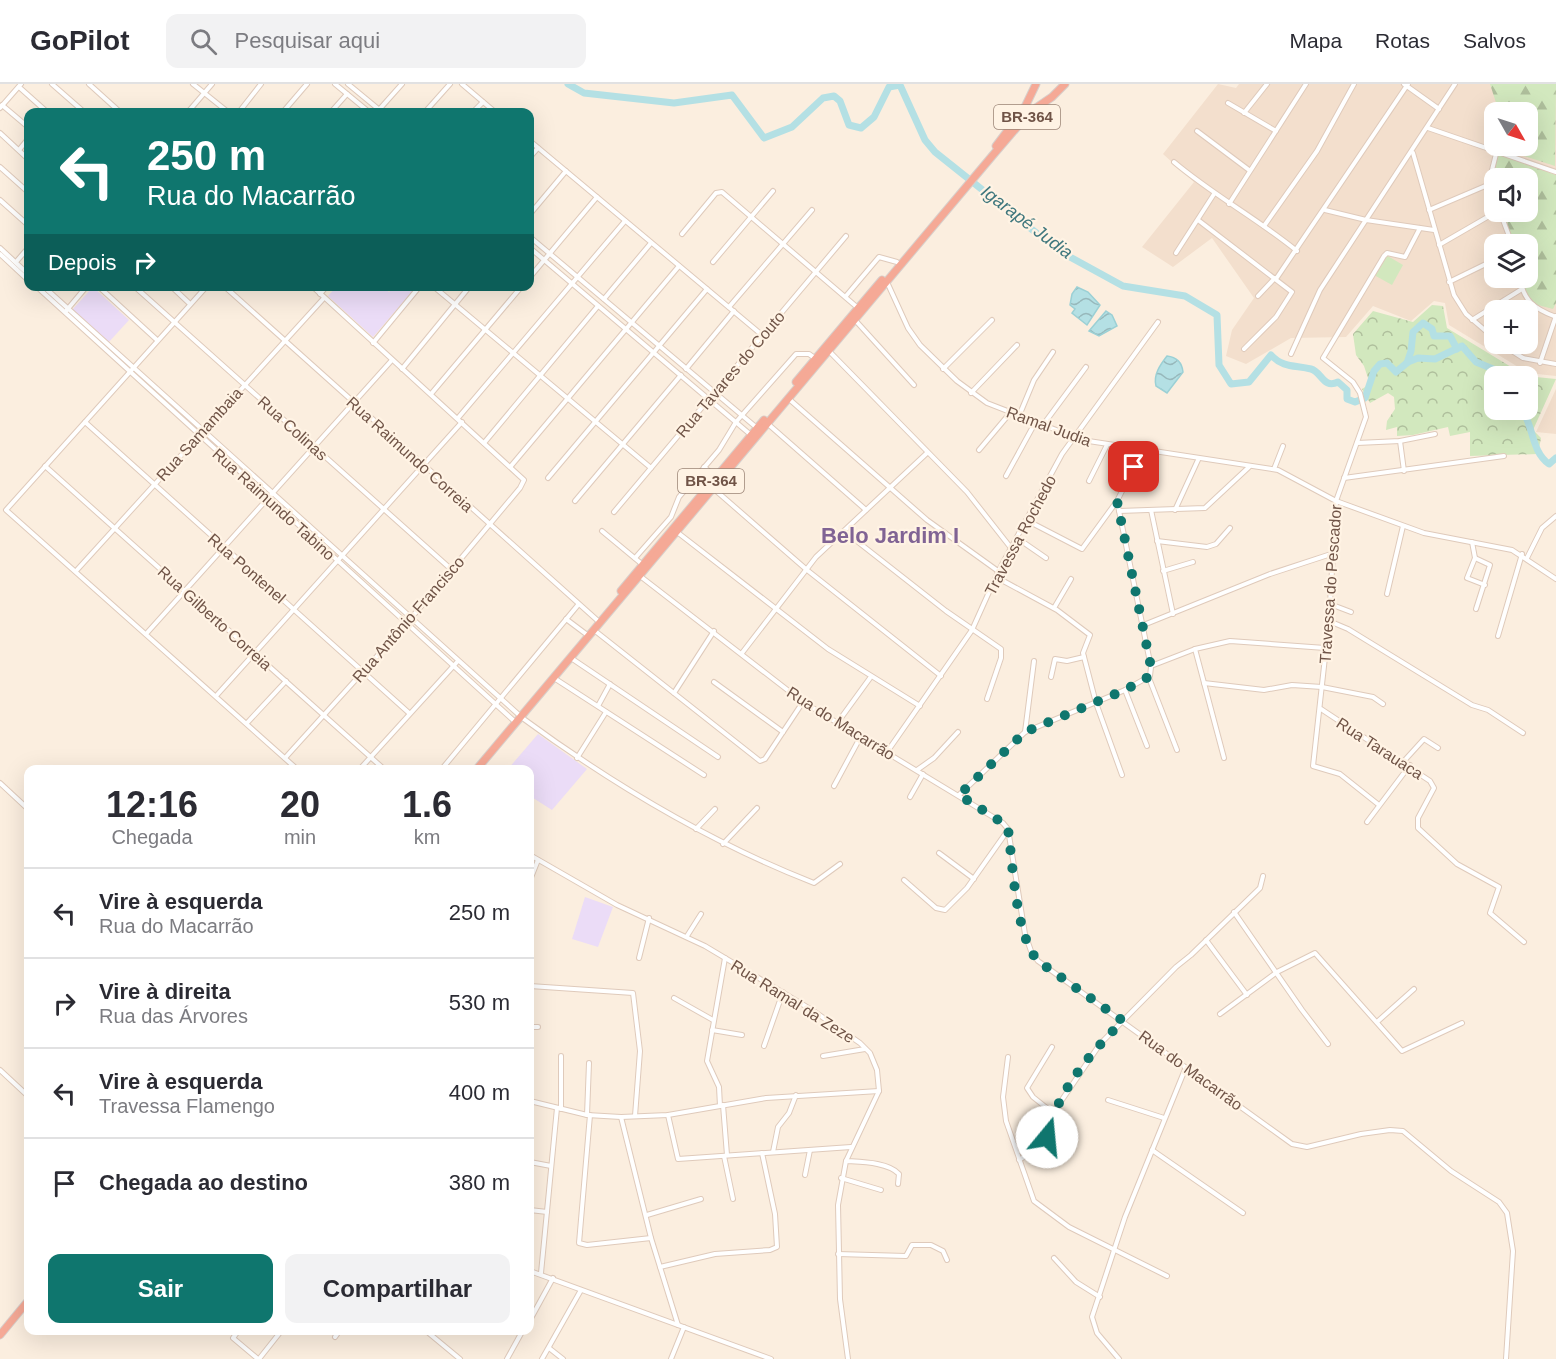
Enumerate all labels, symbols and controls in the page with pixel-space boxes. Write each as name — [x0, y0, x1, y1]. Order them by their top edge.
search box — [166, 14, 586, 68]
text: GoPilot — [30, 25, 130, 56]
icon: search — [187, 25, 220, 58]
text: Pesquisar aqui — [235, 28, 380, 53]
text: Mapa — [1290, 29, 1342, 52]
text: Rotas — [1375, 29, 1430, 52]
text: Salvos — [1463, 29, 1526, 52]
north arrow — [1484, 102, 1538, 156]
map controls — [1484, 102, 1538, 420]
road number: BR-364 — [994, 105, 1060, 129]
icon: left — [48, 132, 126, 210]
text: 250 m — [147, 132, 266, 179]
button: sound — [1484, 168, 1538, 222]
text: Rua do Macarrão — [147, 181, 356, 211]
water label: Igarapé Judia — [977, 181, 1077, 263]
button: layers — [1484, 234, 1538, 288]
icon: right — [128, 246, 161, 279]
text: Depois — [48, 250, 116, 275]
button: + — [1484, 300, 1538, 354]
street label: Rua Tavares do Couto — [673, 308, 788, 441]
button: − — [1484, 366, 1538, 420]
street label: Rua Samambaia — [153, 384, 246, 484]
street label: Rua Colinas — [255, 393, 331, 464]
street label: Rua Raimundo Correia — [343, 393, 476, 515]
street label: Ramal Judia — [1004, 403, 1094, 450]
pin — [1108, 441, 1159, 492]
street label: Rua Raimundo Tabino — [209, 445, 338, 564]
icon: arrive — [1117, 450, 1150, 483]
road number: BR-364 — [678, 469, 744, 493]
street label: Travessa Rochedo — [982, 472, 1059, 598]
street label: Travessa do Pescador — [1316, 503, 1345, 664]
district label: Belo Jardim I — [821, 523, 959, 548]
street label: Rua Pontenel — [205, 530, 289, 607]
street label: Rua Antônio Francisco — [349, 553, 468, 686]
street label: Rua Gilberto Correia — [154, 563, 275, 674]
street label: Rua do Macarrão — [784, 683, 898, 763]
street label: Rua Tarauaca — [1333, 714, 1426, 783]
text: 12:16 — [106, 784, 198, 825]
text: 20 — [280, 784, 320, 825]
text: 1.6 — [402, 784, 452, 825]
text: Chegada — [111, 826, 193, 848]
text: min — [284, 826, 316, 848]
text: km — [414, 826, 440, 848]
text: Vire à esquerda — [99, 889, 262, 914]
icon: left — [48, 897, 81, 930]
text: 250 m — [449, 900, 510, 925]
text: Rua do Macarrão — [99, 915, 254, 937]
street label: Rua Ramal da Zeze — [728, 957, 858, 1046]
text: Vire à direita — [99, 979, 231, 1004]
icon: right — [48, 987, 81, 1020]
text: 530 m — [449, 990, 510, 1015]
text: Rua das Árvores — [99, 1005, 248, 1027]
street label: Rua do Macarrão — [1136, 1027, 1246, 1114]
text: Vire à esquerda — [99, 1069, 262, 1094]
icon: left — [48, 1077, 81, 1110]
text: 400 m — [449, 1080, 510, 1105]
text: Travessa Flamengo — [99, 1095, 275, 1117]
position arrow — [1015, 1105, 1079, 1169]
icon: arrive — [48, 1167, 81, 1200]
text: Chegada ao destino — [99, 1170, 308, 1195]
text: 380 m — [449, 1170, 510, 1195]
button: Sair — [48, 1254, 273, 1323]
button: Compartilhar — [285, 1254, 510, 1323]

